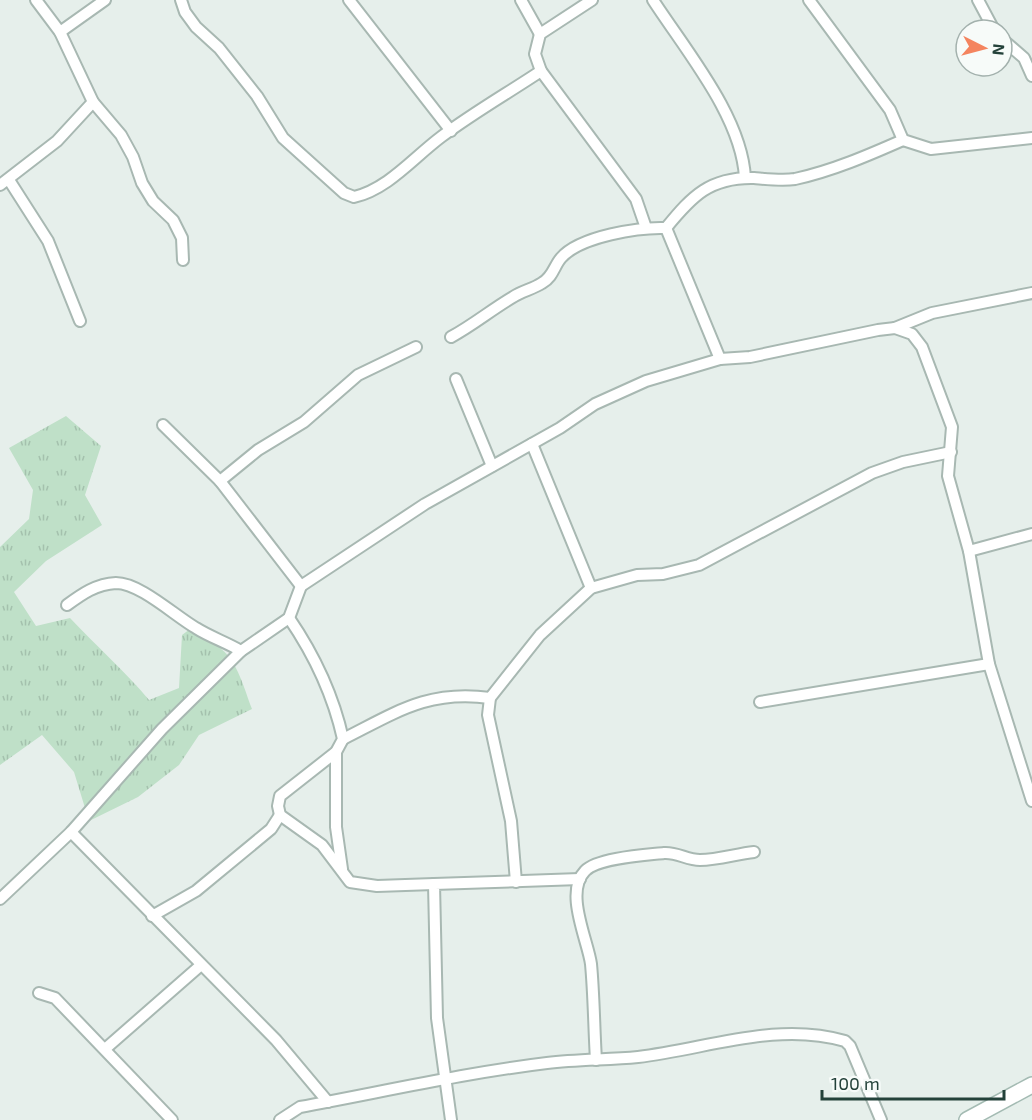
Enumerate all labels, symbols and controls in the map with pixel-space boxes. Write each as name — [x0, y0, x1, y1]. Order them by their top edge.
north arrow — [954, 18, 1014, 78]
text: N — [989, 43, 1009, 56]
scale bar — [822, 1063, 1004, 1101]
text: 100 m — [831, 1072, 880, 1094]

